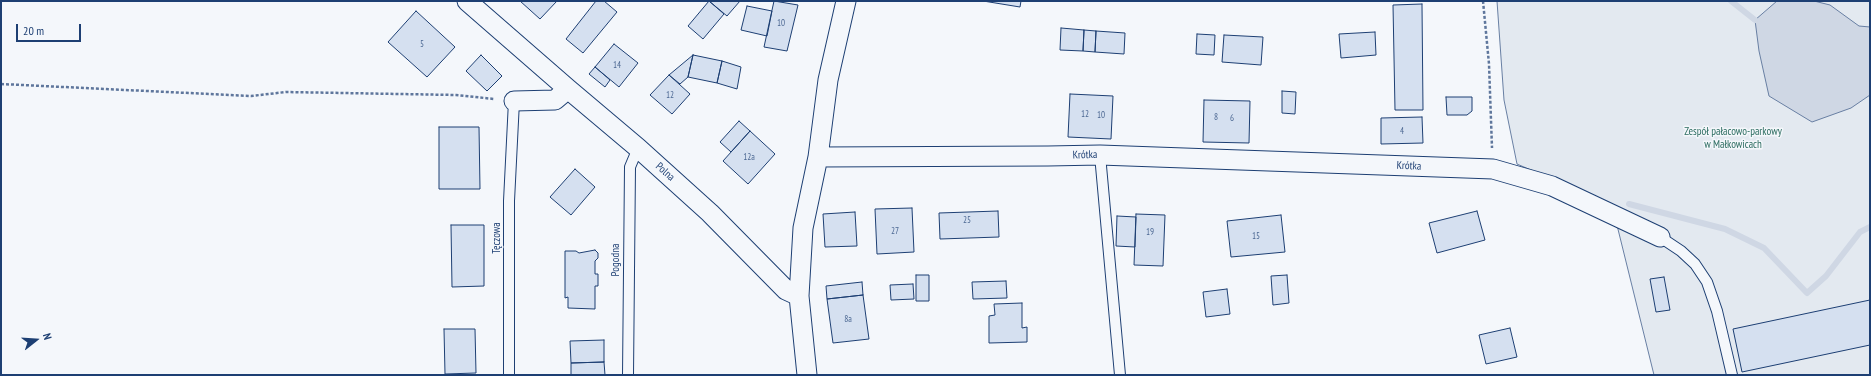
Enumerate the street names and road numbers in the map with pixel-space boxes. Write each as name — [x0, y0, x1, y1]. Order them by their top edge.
street label: Krótka — [1072, 148, 1098, 162]
street label: Krótka — [1396, 159, 1422, 173]
street label: Polna — [653, 160, 677, 184]
street label: Tęczowa — [490, 222, 504, 254]
street label: Pogodna — [609, 244, 623, 276]

